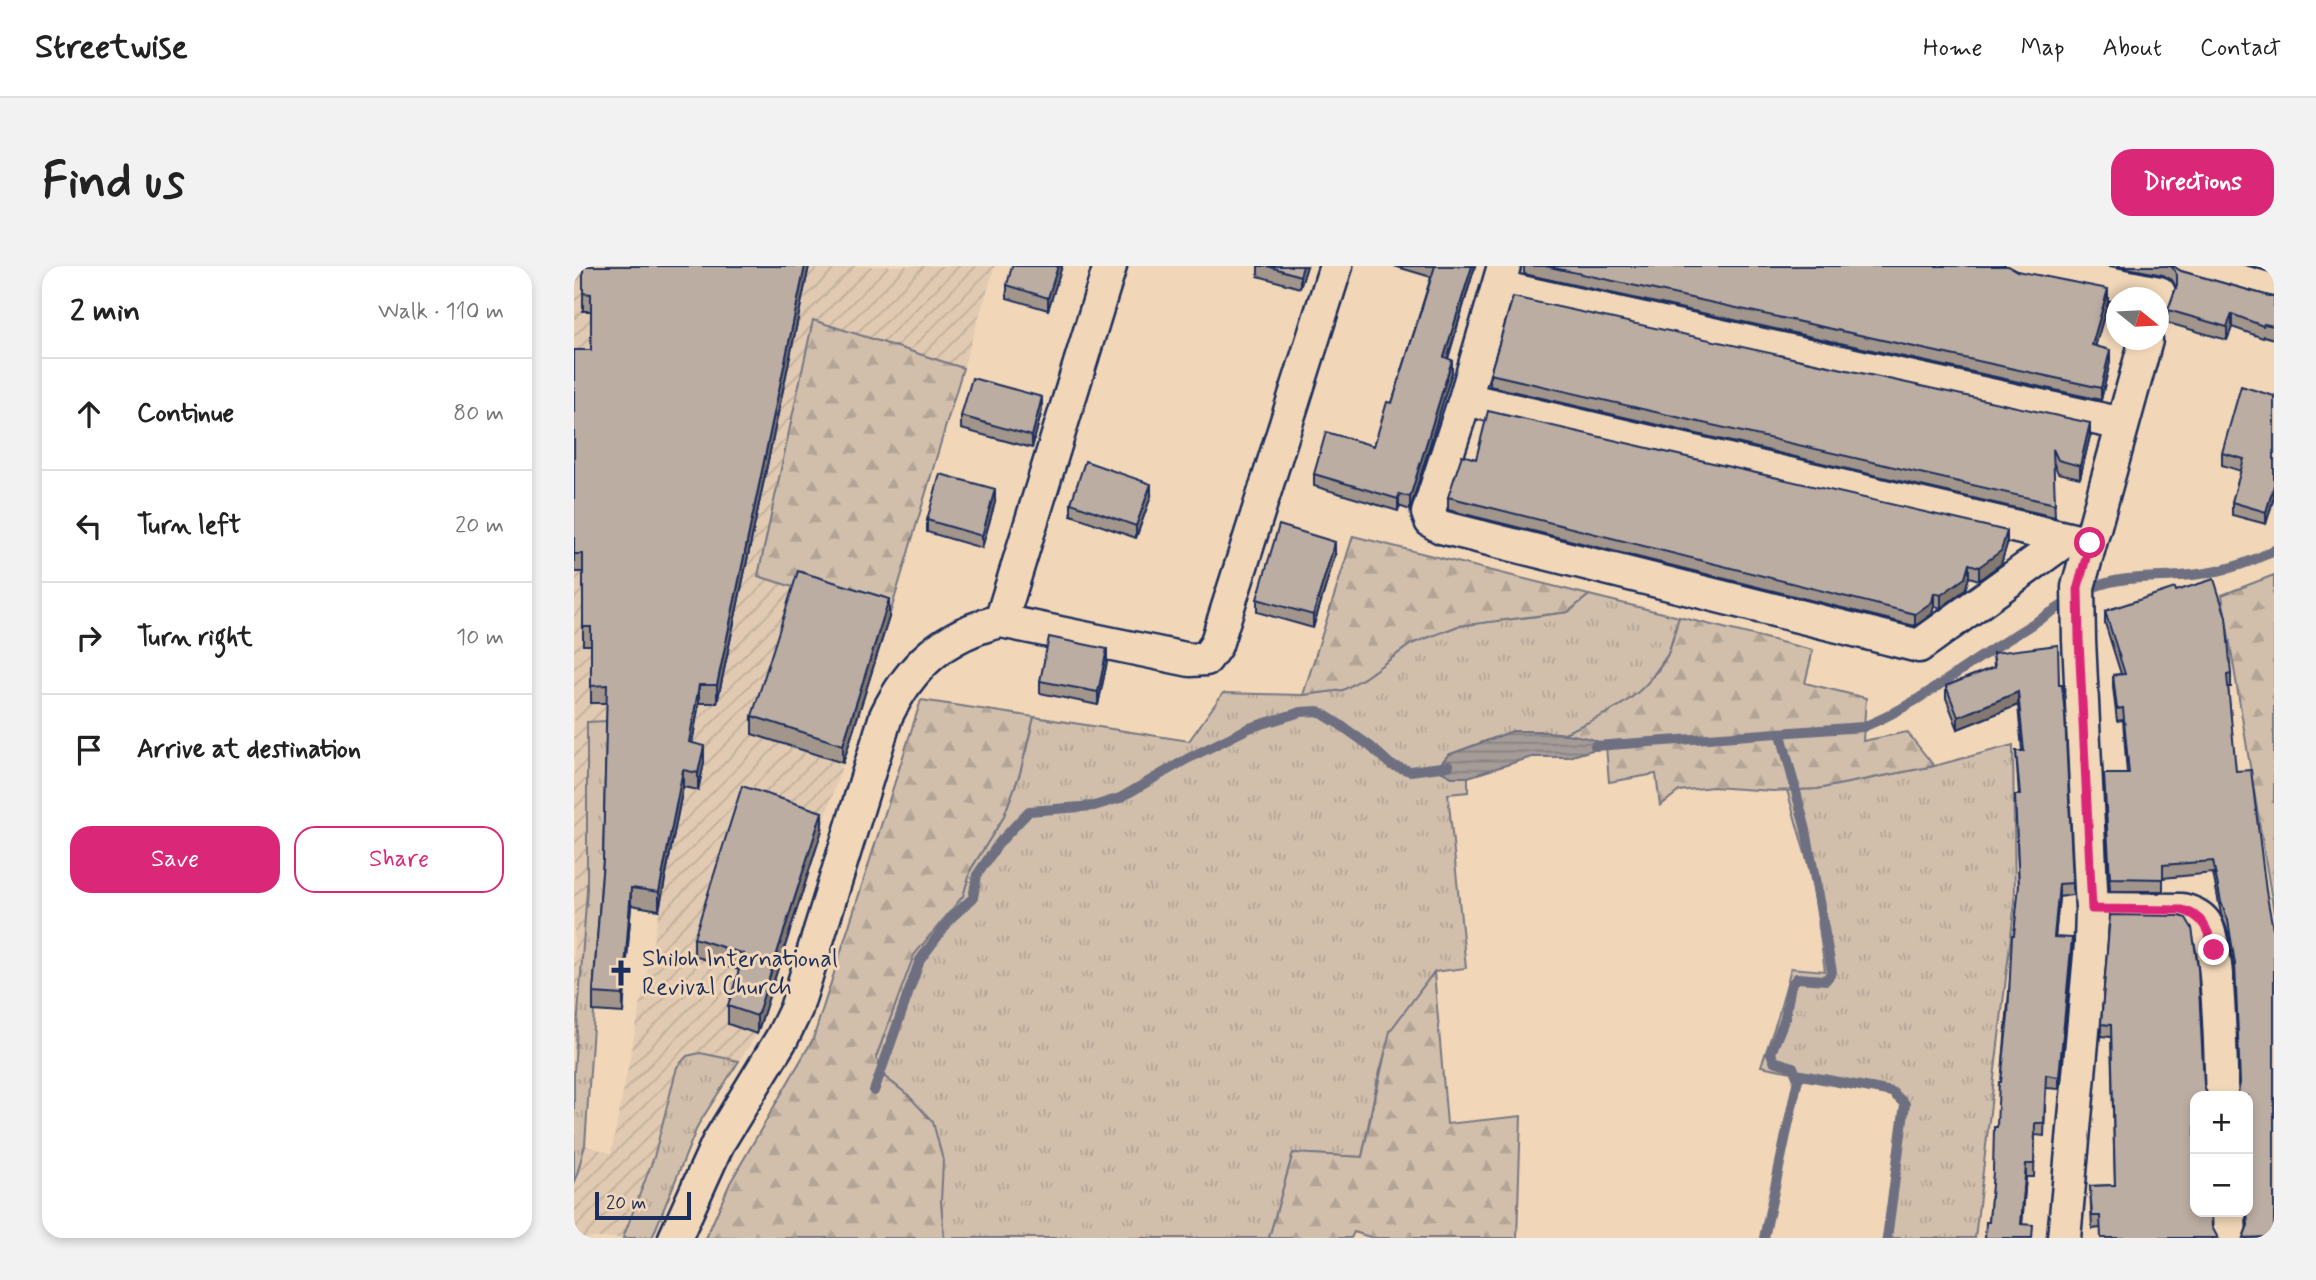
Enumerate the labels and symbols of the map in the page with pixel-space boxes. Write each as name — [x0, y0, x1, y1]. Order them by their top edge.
north arrow — [2106, 287, 2169, 350]
route start — [2074, 527, 2105, 558]
route end — [2198, 934, 2229, 965]
place label: Shiloh International Revival Church — [642, 944, 838, 1003]
church icon: Shiloh International Revival Church — [606, 958, 636, 988]
scale bar — [595, 1189, 691, 1221]

